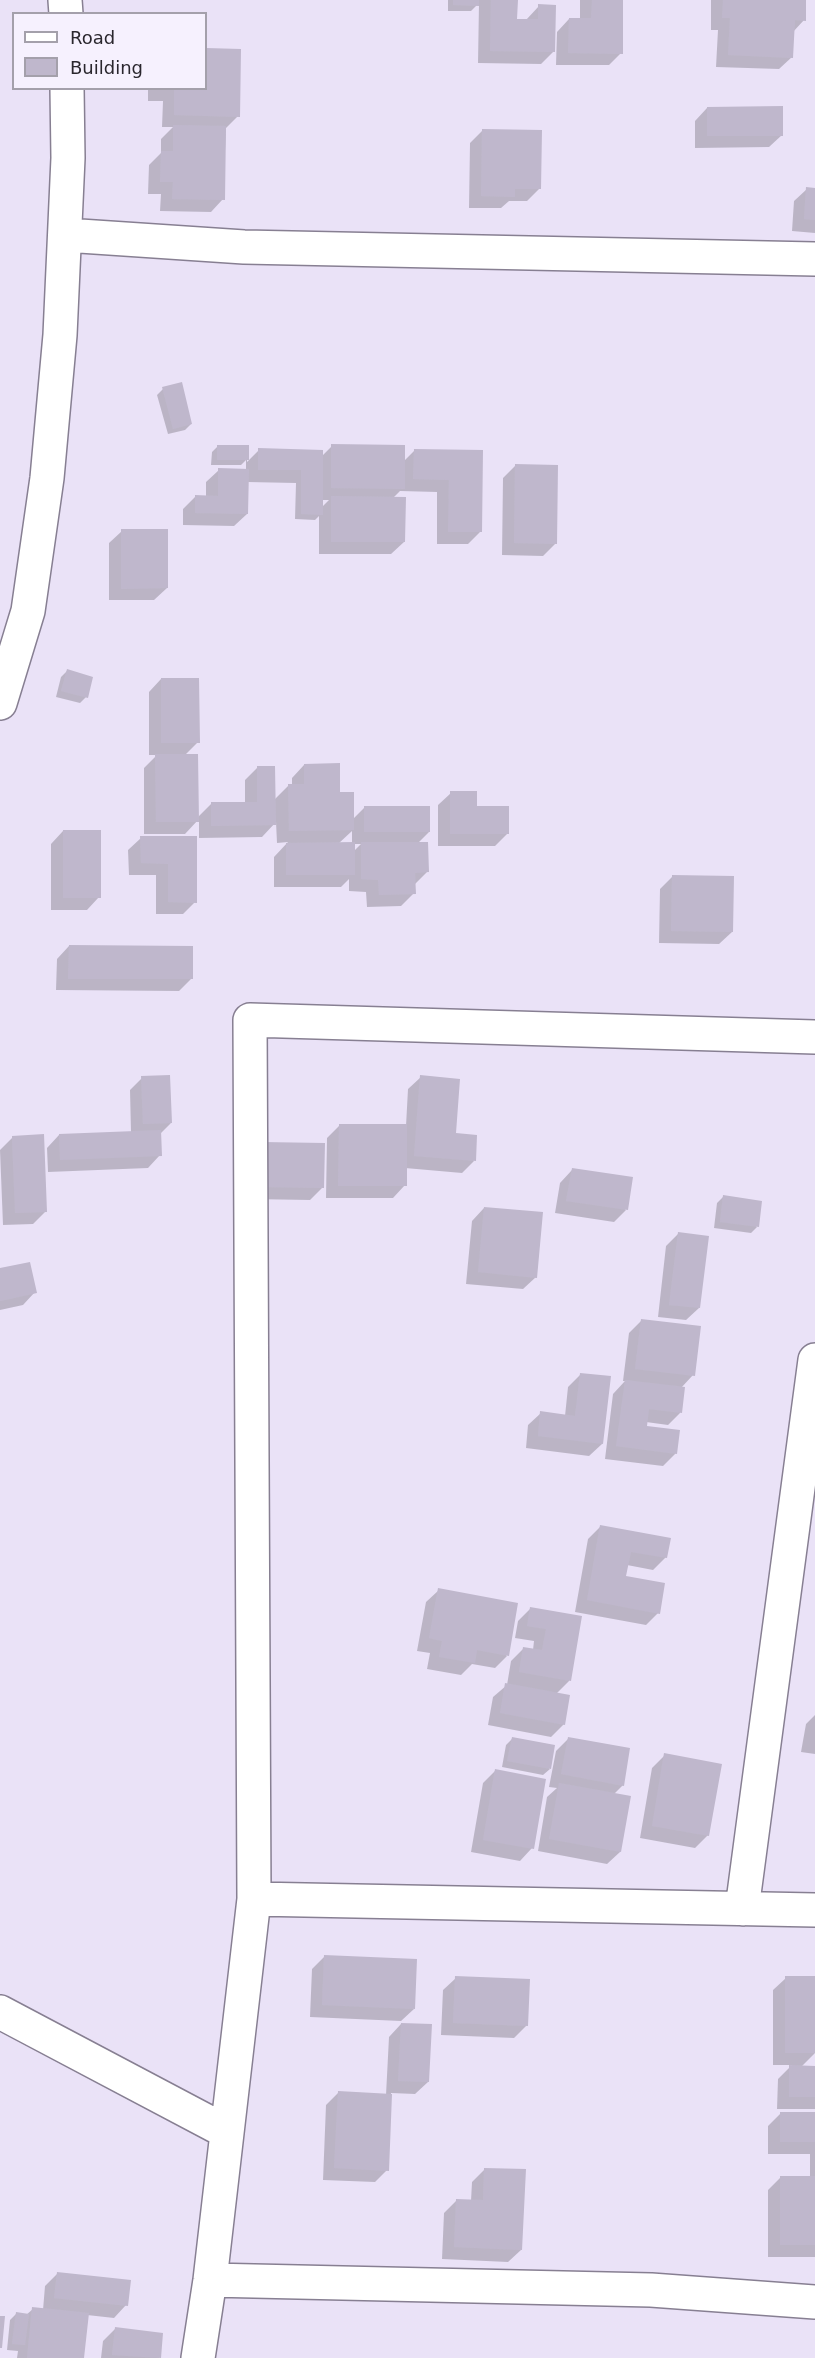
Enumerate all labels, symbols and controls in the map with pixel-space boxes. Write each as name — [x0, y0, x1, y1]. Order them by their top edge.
legend — [12, 12, 207, 90]
text: Road — [70, 27, 115, 48]
text: Building — [70, 57, 143, 78]

